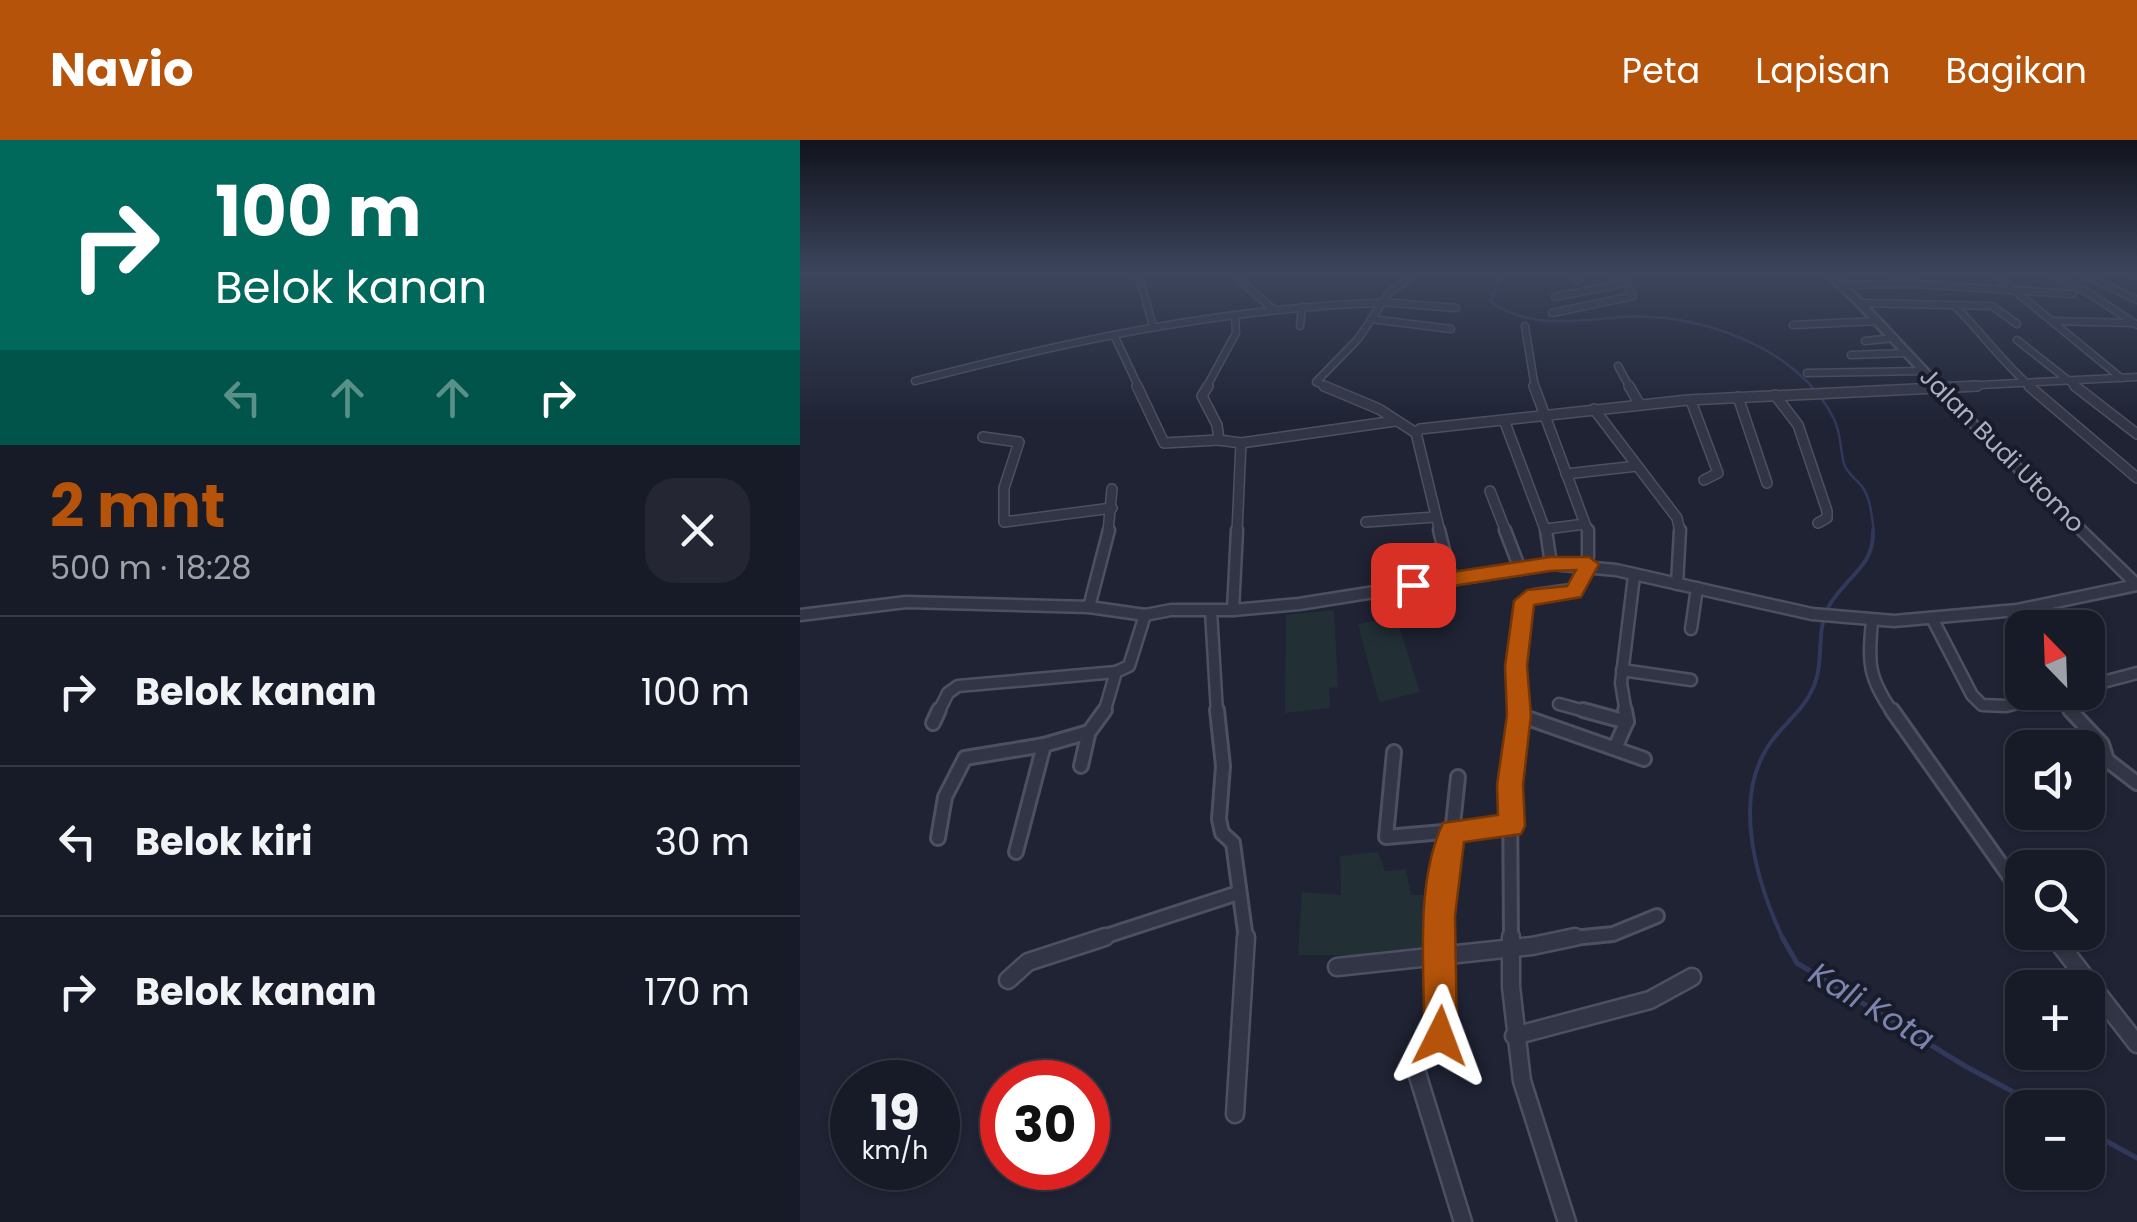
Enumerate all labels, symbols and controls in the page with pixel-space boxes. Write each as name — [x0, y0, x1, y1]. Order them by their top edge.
text: Navio — [50, 36, 193, 103]
text: Peta — [1622, 46, 1700, 95]
text: Lapisan — [1755, 46, 1891, 95]
text: Bagikan — [1946, 46, 2087, 95]
text: 100 m — [215, 162, 422, 261]
icon: right — [50, 180, 180, 310]
text: Belok kanan — [215, 256, 487, 319]
street label: Jalan Budi Utomo — [1912, 360, 2092, 540]
icon: left — [215, 370, 270, 425]
icon: ahead — [320, 370, 375, 425]
icon: ahead — [425, 370, 480, 425]
icon: right — [530, 370, 585, 425]
text: 2 mnt — [50, 464, 225, 548]
button: close — [645, 478, 750, 583]
pin — [1371, 543, 1456, 628]
text: 500 m · 18:28 — [50, 545, 252, 590]
icon: arrive — [1386, 558, 1441, 613]
north arrow — [2005, 610, 2105, 710]
map controls — [2005, 610, 2105, 1190]
icon: right — [50, 664, 105, 719]
text: Belok kanan — [135, 665, 377, 718]
text: 100 m — [641, 665, 750, 718]
button: sound — [2005, 730, 2105, 830]
icon: left — [50, 814, 105, 869]
text: Belok kiri — [135, 815, 313, 868]
text: 30 m — [654, 815, 750, 868]
button: search — [2005, 850, 2105, 950]
water label: Kali Kota — [1801, 951, 1943, 1061]
icon: right — [50, 964, 105, 1019]
text: Belok kanan — [135, 965, 377, 1018]
text: 170 m — [644, 965, 750, 1018]
button: + — [2005, 970, 2105, 1070]
position arrow — [1388, 984, 1492, 1088]
speed limit sign: 30 — [980, 1060, 1110, 1190]
text: 19 — [870, 1077, 920, 1148]
button: − — [2005, 1090, 2105, 1190]
text: km/h — [862, 1133, 928, 1168]

